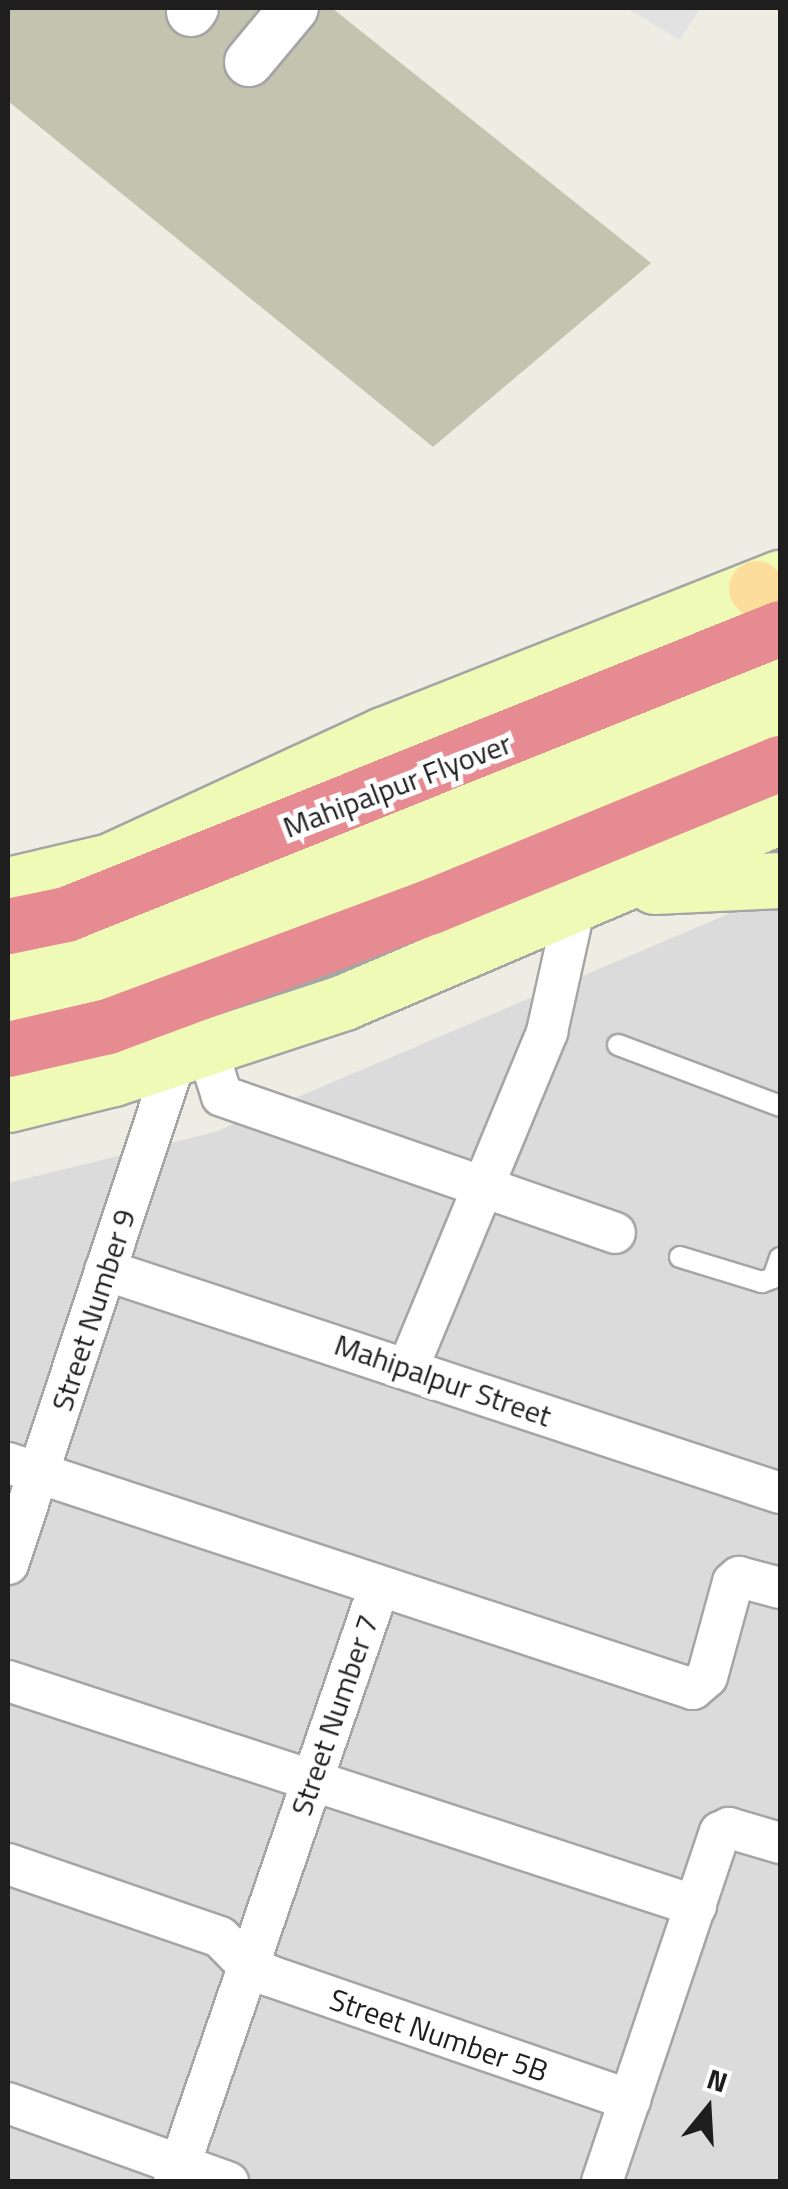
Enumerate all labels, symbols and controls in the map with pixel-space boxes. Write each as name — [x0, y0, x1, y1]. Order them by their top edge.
street label: Mahipalpur Flyover — [278, 725, 516, 845]
street label: Street Number 9 — [43, 1205, 143, 1415]
street label: Mahipalpur Street — [330, 1326, 556, 1434]
street label: Street Number 7 — [283, 1610, 385, 1820]
street label: Street Number 5B — [325, 1981, 553, 2089]
text: N — [702, 2057, 733, 2103]
north arrow — [658, 2059, 758, 2159]

